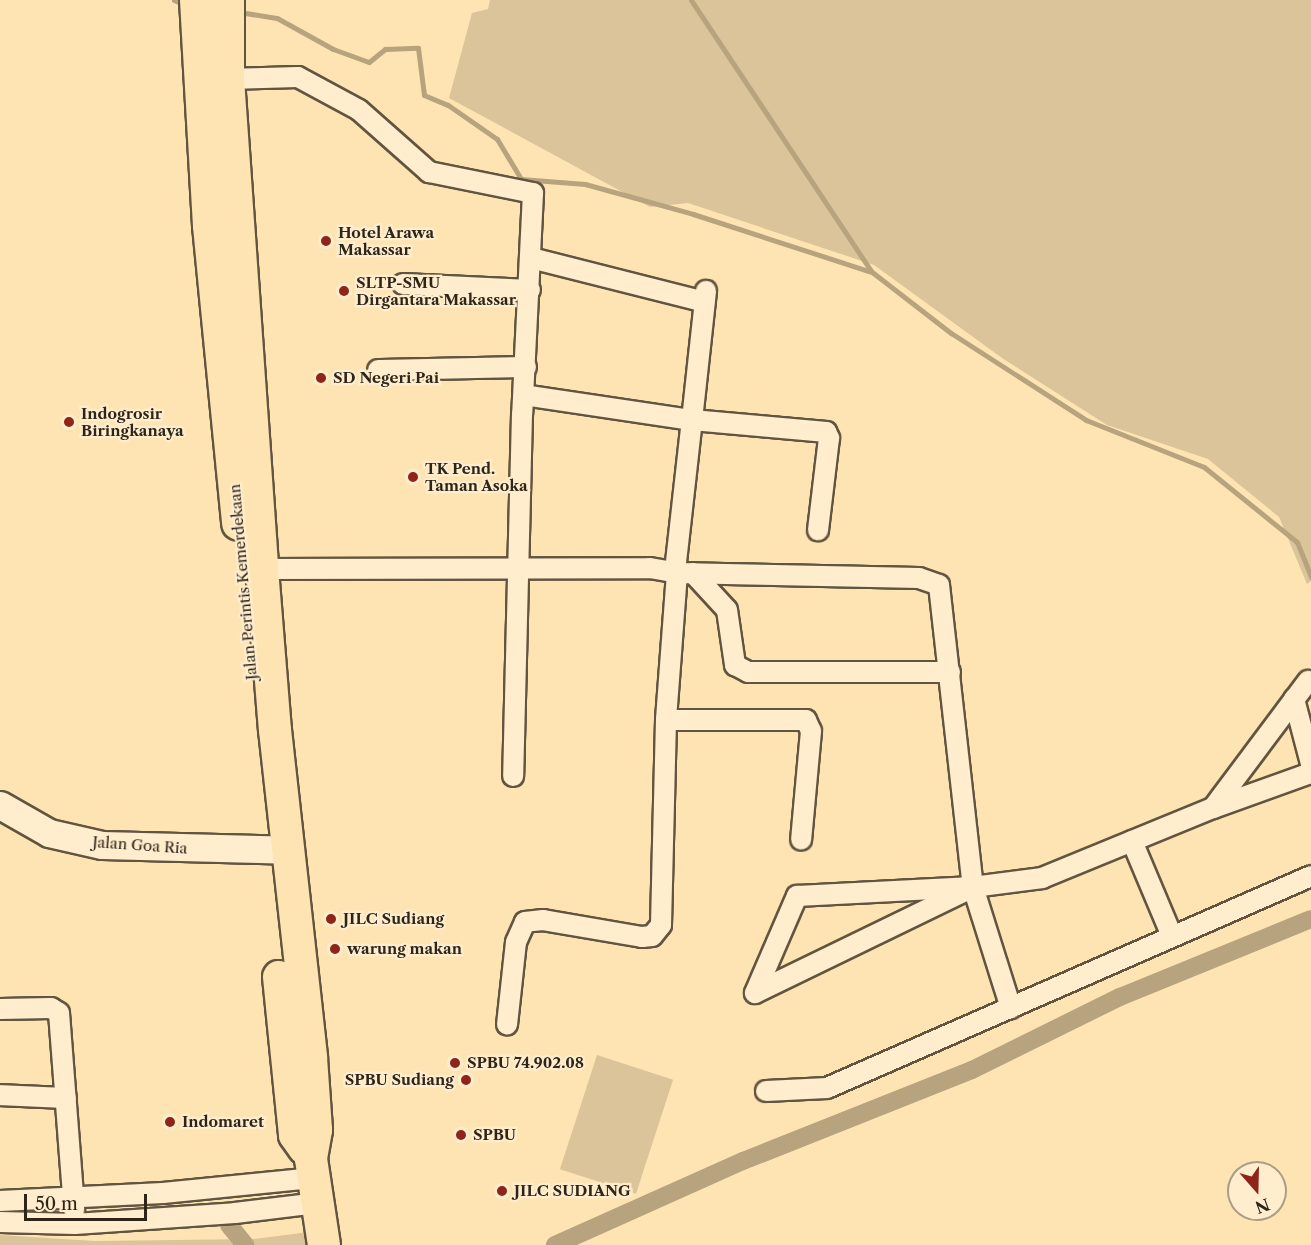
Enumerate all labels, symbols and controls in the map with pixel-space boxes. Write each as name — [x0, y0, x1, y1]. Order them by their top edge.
place label: Hotel Arawa Makassar — [338, 223, 435, 258]
marker: Hotel Arawa Makassar — [319, 234, 333, 248]
place label: SLTP-SMU Dirgantara Makassar — [356, 273, 516, 308]
marker: SLTP-SMU Dirgantara Makassar — [337, 284, 351, 298]
place label: SD Negeri Pai — [333, 369, 439, 387]
marker: SD Negeri Pai — [314, 371, 328, 385]
place label: Indogrosir Biringkanaya — [81, 404, 184, 439]
marker: Indogrosir Biringkanaya — [62, 415, 76, 429]
place label: TK Pend. Taman Asoka — [425, 459, 528, 494]
marker: TK Pend. Taman Asoka — [406, 470, 420, 484]
street label: Jalan Perintis Kemerdekaan — [225, 483, 261, 681]
street label: Jalan Goa Ria — [92, 833, 188, 857]
place label: JILC Sudiang — [343, 910, 444, 928]
marker: JILC Sudiang — [324, 912, 338, 926]
place label: warung makan — [347, 940, 462, 958]
marker: warung makan — [328, 942, 342, 956]
place label: SPBU 74.902.08 — [467, 1054, 584, 1072]
marker: SPBU 74.902.08 — [448, 1056, 462, 1070]
place label: SPBU Sudiang — [345, 1071, 454, 1089]
marker: SPBU Sudiang — [459, 1073, 473, 1087]
place label: Indomaret — [182, 1113, 264, 1131]
marker: Indomaret — [163, 1115, 177, 1129]
place label: SPBU — [473, 1126, 516, 1144]
marker: SPBU — [454, 1128, 468, 1142]
north arrow — [1227, 1161, 1287, 1221]
scale bar — [27, 1182, 150, 1220]
place label: JILC SUDIANG — [514, 1182, 631, 1200]
marker: JILC SUDIANG — [495, 1184, 509, 1198]
text: 50 m — [35, 1193, 78, 1215]
text: N — [1253, 1194, 1272, 1218]

